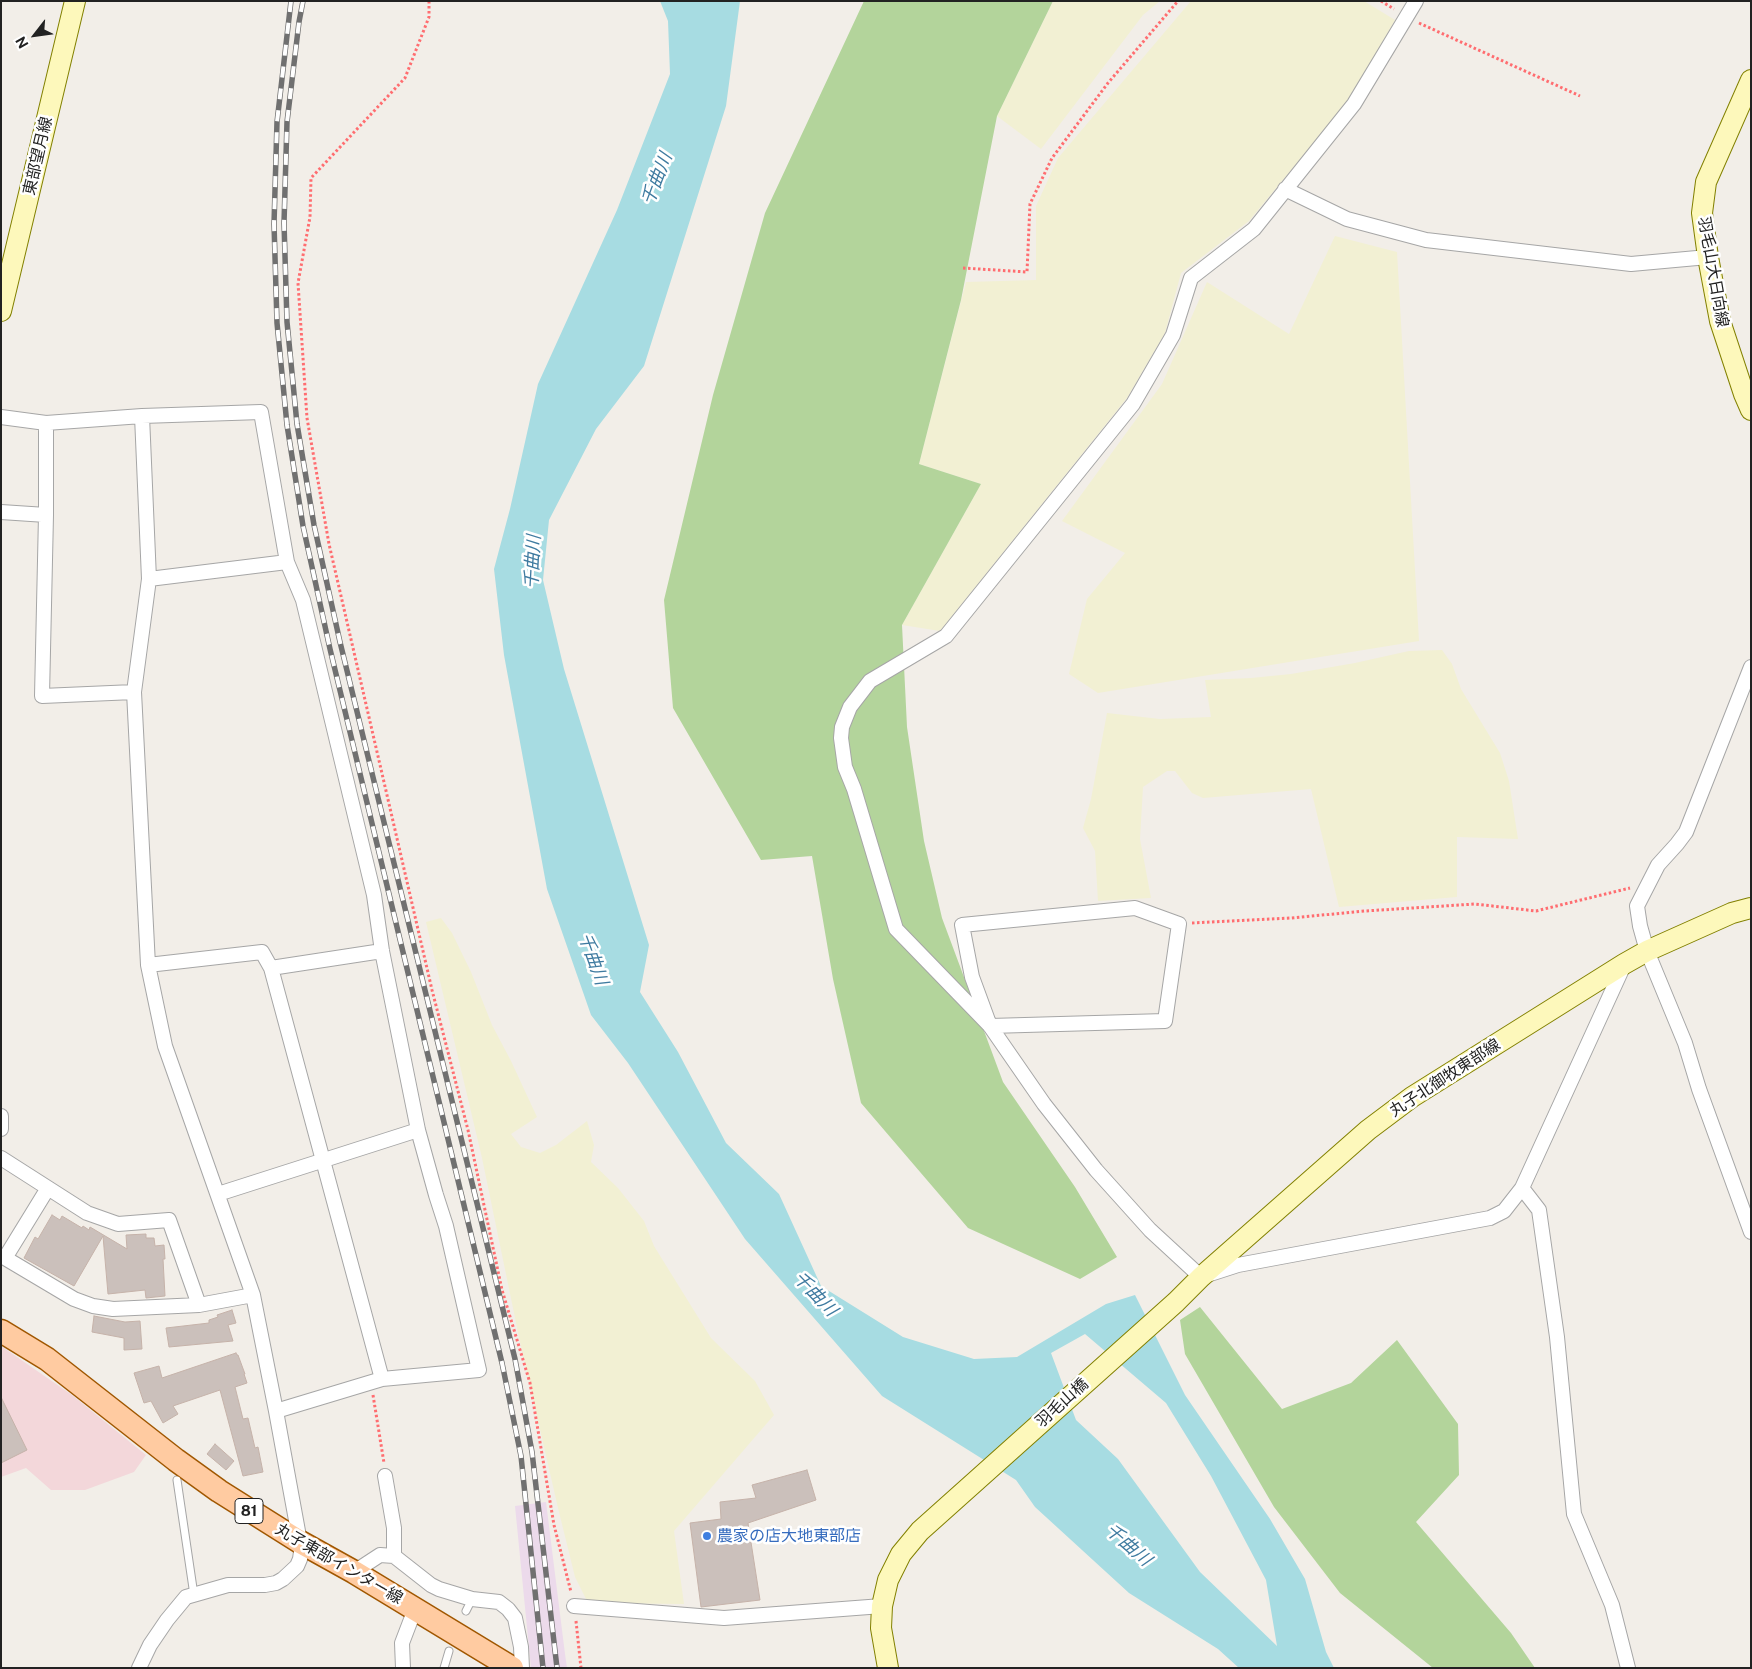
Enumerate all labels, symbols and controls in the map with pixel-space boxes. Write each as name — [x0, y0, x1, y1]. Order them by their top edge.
north arrow — [10, 10, 60, 60]
text: N — [12, 34, 32, 51]
street label: 東部望月線 — [20, 115, 56, 197]
water label: 千曲川 — [637, 150, 677, 208]
street label: 羽毛山大日向線 — [1694, 215, 1732, 329]
water label: 千曲川 — [521, 534, 545, 590]
water label: 千曲川 — [574, 930, 612, 988]
street label: 丸子北御牧東部線 — [1386, 1035, 1504, 1121]
water label: 千曲川 — [788, 1267, 842, 1321]
street label: 羽毛山橋 — [1032, 1374, 1092, 1432]
road number: 81 — [235, 1498, 263, 1524]
water label: 千曲川 — [1101, 1519, 1155, 1571]
street label: 丸子東部インター線 — [272, 1520, 406, 1608]
place label: 農家の店大地東部店 — [717, 1526, 861, 1546]
marker: 農家の店大地東部店 — [701, 1530, 713, 1542]

